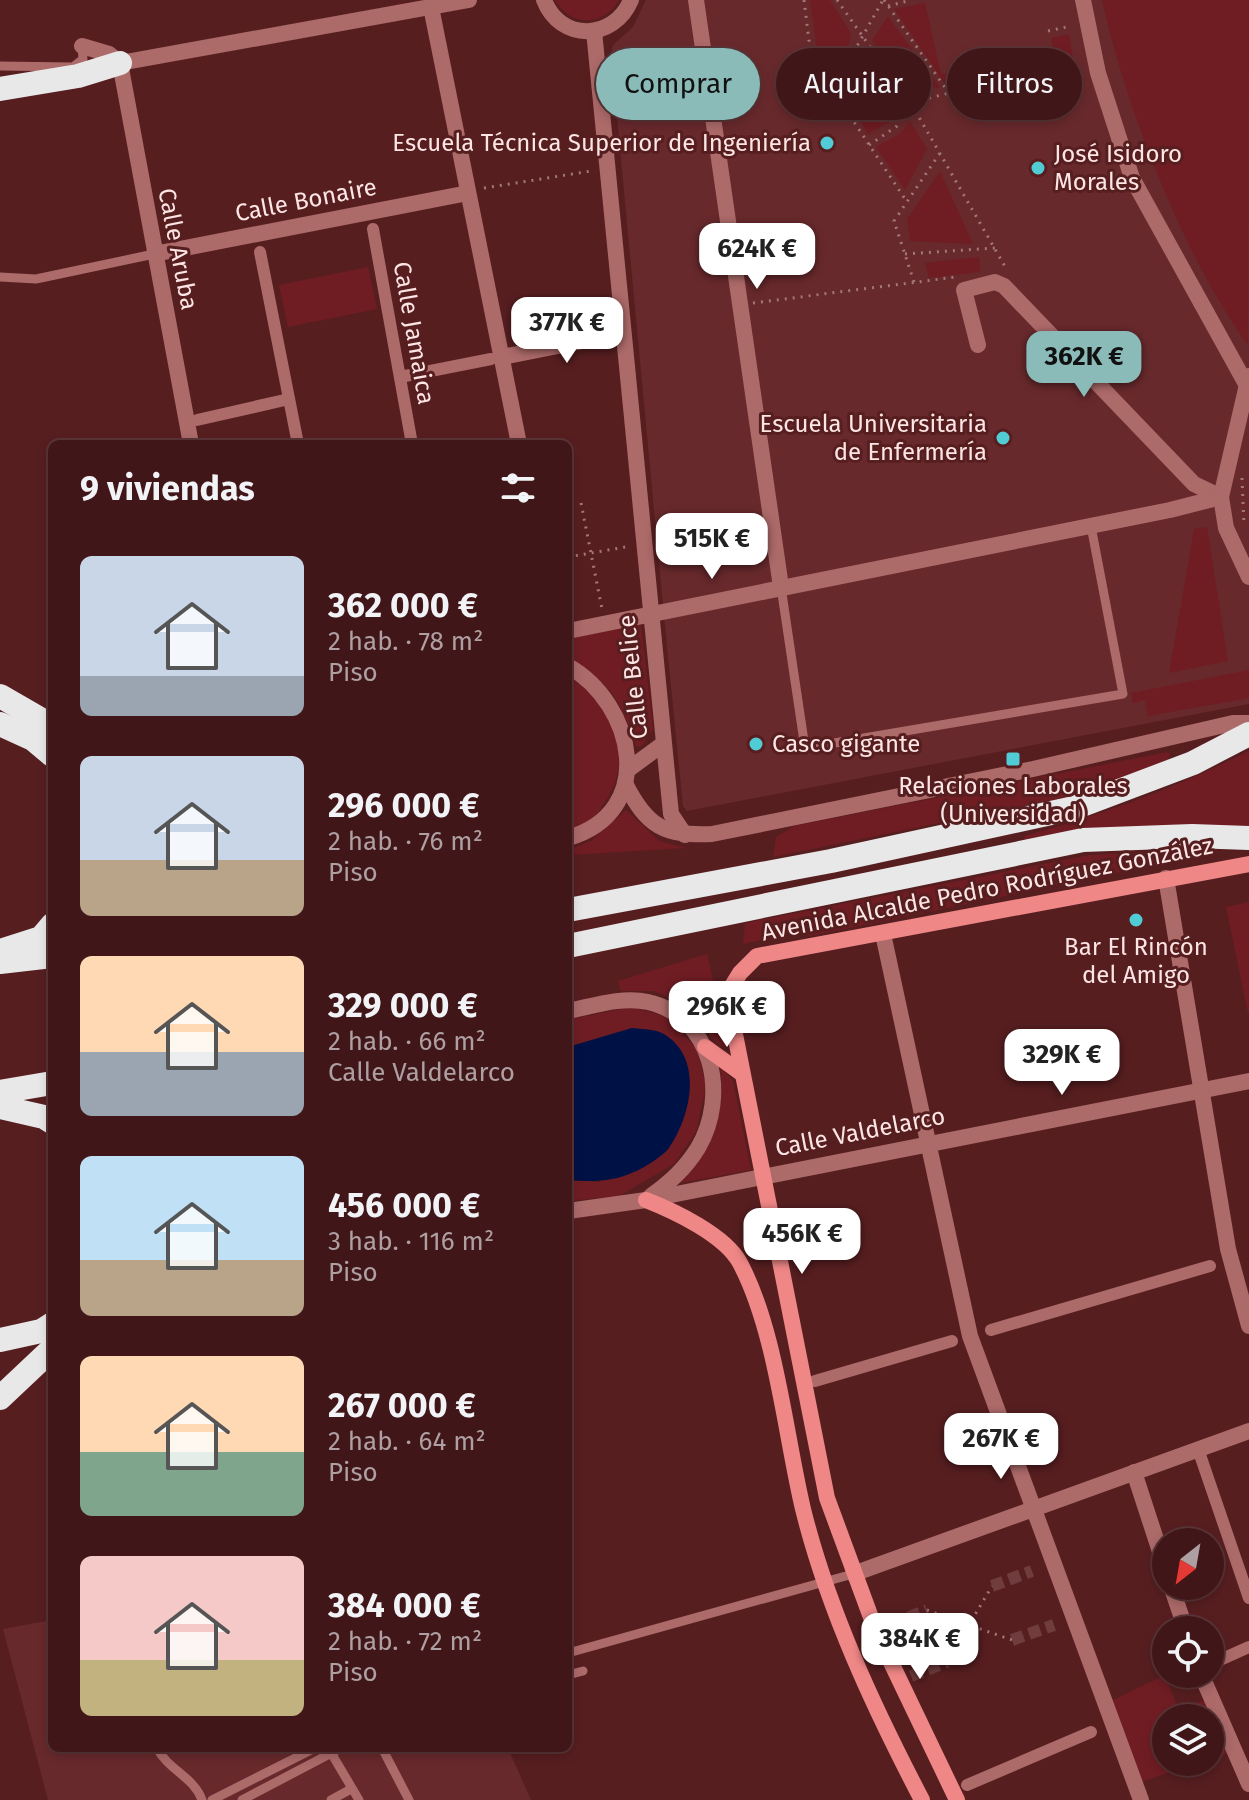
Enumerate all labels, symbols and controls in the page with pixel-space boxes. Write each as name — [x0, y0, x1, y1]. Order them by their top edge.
chip: Comprar — [596, 48, 760, 120]
chip: Alquilar — [776, 48, 931, 120]
chip: Filtros — [947, 48, 1082, 120]
place label: Escuela Técnica Superior de Ingeniería — [392, 129, 811, 157]
marker: Escuela Técnica Superior de Ingeniería — [818, 134, 836, 152]
place label: José Isidoro Morales — [1054, 140, 1182, 196]
marker: José Isidoro Morales — [1029, 159, 1047, 177]
street label: Calle Bonaire — [233, 173, 379, 227]
street label: Calle Aruba — [152, 186, 204, 312]
pin: 624K € — [692, 223, 822, 291]
text: 624K € — [717, 233, 797, 264]
street label: Calle Jamaica — [388, 259, 440, 407]
pin: 377K € — [502, 297, 632, 365]
text: 377K € — [529, 307, 605, 338]
pin: 362K € — [1019, 331, 1149, 399]
text: 362K € — [1044, 341, 1124, 372]
place label: Escuela Universitaria de Enfermería — [759, 410, 987, 466]
marker: Escuela Universitaria de Enfermería — [994, 429, 1012, 447]
icon: filters — [496, 466, 540, 510]
text: 9 viviendas — [80, 468, 255, 509]
pin: 515K € — [647, 513, 777, 581]
text: 515K € — [674, 523, 750, 554]
text: 362 000 € — [328, 585, 478, 626]
icon: home — [144, 588, 240, 684]
street label: Calle Belice — [613, 613, 653, 741]
text: 2 hab. · 78 m² — [328, 626, 483, 657]
text: Piso — [328, 657, 378, 688]
place label: Casco gigante — [772, 730, 920, 758]
marker: Casco gigante — [747, 735, 765, 753]
marker: Relaciones Laborales (Universidad) — [1004, 750, 1022, 768]
place label: Relaciones Laborales (Universidad) — [898, 772, 1128, 828]
text: 296 000 € — [328, 785, 479, 826]
icon: home — [144, 788, 240, 884]
text: 2 hab. · 76 m² — [328, 826, 483, 857]
street label: Avenida Alcalde Pedro Rodríguez González — [759, 831, 1215, 947]
text: Piso — [328, 857, 378, 888]
marker: Bar El Rincón del Amigo — [1127, 911, 1145, 929]
place label: Bar El Rincón del Amigo — [1064, 933, 1208, 989]
pin: 296K € — [662, 981, 792, 1049]
text: 329 000 € — [328, 985, 478, 1026]
icon: home — [144, 988, 240, 1084]
text: 296K € — [687, 991, 767, 1022]
text: 2 hab. · 66 m² — [328, 1026, 486, 1057]
pin: 329K € — [997, 1029, 1127, 1097]
text: 329K € — [1023, 1039, 1102, 1070]
text: Calle Valdelarco — [328, 1057, 515, 1088]
street label: Calle Valdelarco — [773, 1102, 947, 1162]
text: 456 000 € — [328, 1185, 480, 1226]
icon: home — [144, 1188, 240, 1284]
pin: 456K € — [737, 1208, 867, 1276]
text: 456K € — [761, 1218, 843, 1249]
text: 3 hab. · 116 m² — [328, 1226, 494, 1257]
text: Piso — [328, 1257, 378, 1288]
text: 267 000 € — [328, 1385, 476, 1426]
icon: home — [144, 1388, 240, 1484]
pin: 267K € — [936, 1413, 1066, 1481]
text: 267K € — [962, 1423, 1040, 1454]
text: 2 hab. · 64 m² — [328, 1426, 486, 1457]
text: Piso — [328, 1457, 378, 1488]
north arrow — [1152, 1528, 1224, 1600]
map controls — [1152, 1528, 1224, 1776]
text: 384 000 € — [328, 1585, 481, 1626]
icon: home — [144, 1588, 240, 1684]
pin: 384K € — [855, 1613, 985, 1681]
button: locate — [1152, 1616, 1224, 1688]
text: 384K € — [879, 1623, 961, 1654]
text: 2 hab. · 72 m² — [328, 1626, 482, 1657]
text: Piso — [328, 1657, 378, 1688]
button: layers — [1152, 1704, 1224, 1776]

